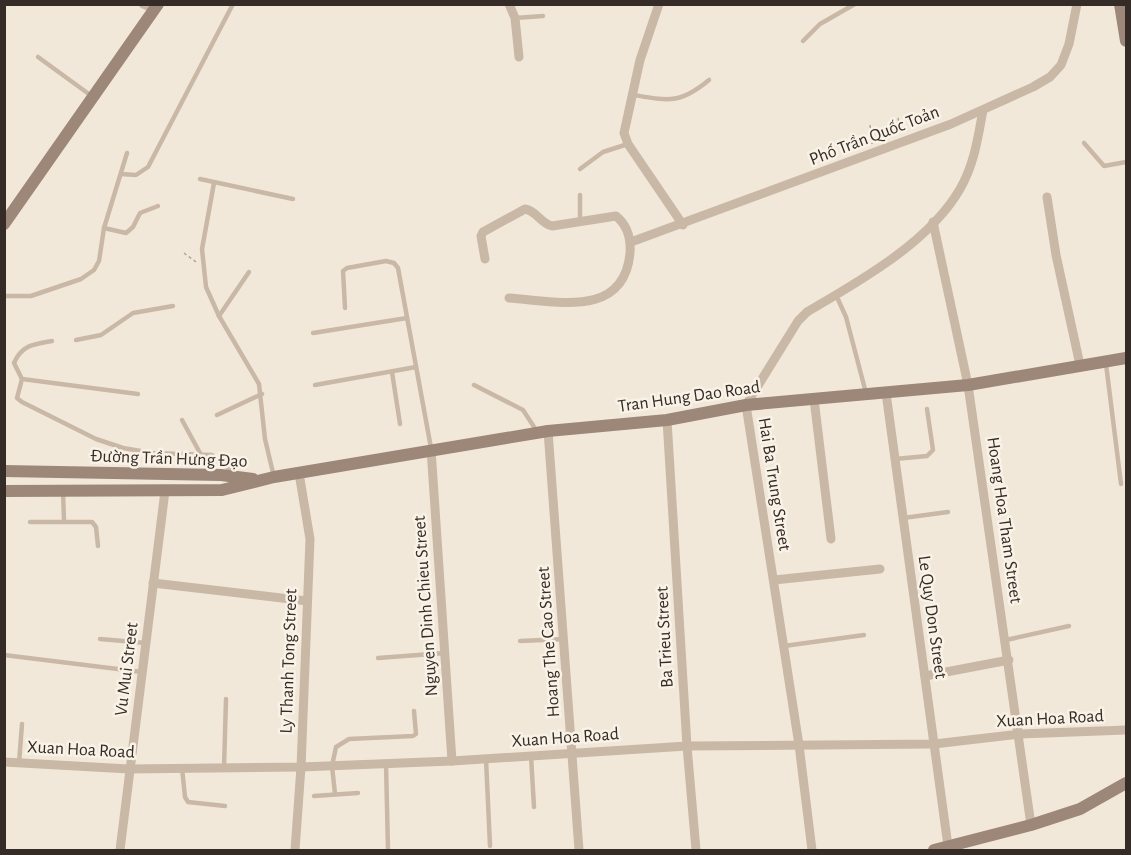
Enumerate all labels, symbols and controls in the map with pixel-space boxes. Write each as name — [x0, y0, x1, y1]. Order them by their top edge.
street label: Phố Trần Quốc Toản — [807, 102, 942, 169]
street label: Tran Hung Dao Road — [617, 378, 761, 416]
street label: Hai Ba Trung Street — [755, 416, 793, 552]
street label: Hoang Hoa Tham Street — [983, 436, 1025, 605]
street label: Đường Trần Hưng Đạo — [90, 446, 248, 471]
street label: Nguyen Dinh Chieu Street — [411, 515, 441, 697]
street label: Le Quy Don Street — [914, 554, 950, 680]
street label: Hoang The Cao Street — [535, 566, 563, 718]
street label: Ba Trieu Street — [653, 585, 677, 688]
street label: Ly Thanh Tong Street — [277, 588, 301, 734]
street label: Vu Mui Street — [112, 621, 142, 717]
street label: Xuan Hoa Road — [996, 707, 1104, 731]
street label: Xuan Hoa Road — [511, 725, 619, 751]
street label: Xuan Hoa Road — [27, 738, 135, 762]

